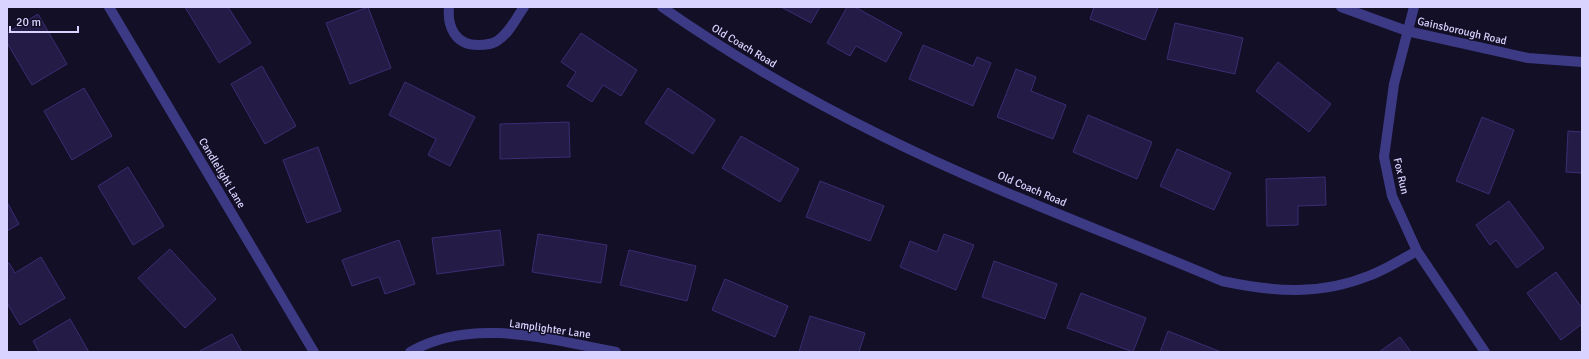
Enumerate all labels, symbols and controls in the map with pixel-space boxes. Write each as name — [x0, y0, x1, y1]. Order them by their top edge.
scale bar — [10, 8, 78, 34]
street label: Gainsborough Road — [1416, 14, 1508, 48]
text: 20 m — [16, 15, 41, 30]
street label: Old Coach Road — [709, 21, 779, 71]
street label: Candlelight Lane — [196, 136, 248, 210]
street label: Fox Run — [1391, 157, 1411, 195]
street label: Old Coach Road — [996, 169, 1069, 209]
street label: Lamplighter Lane — [508, 317, 592, 341]

